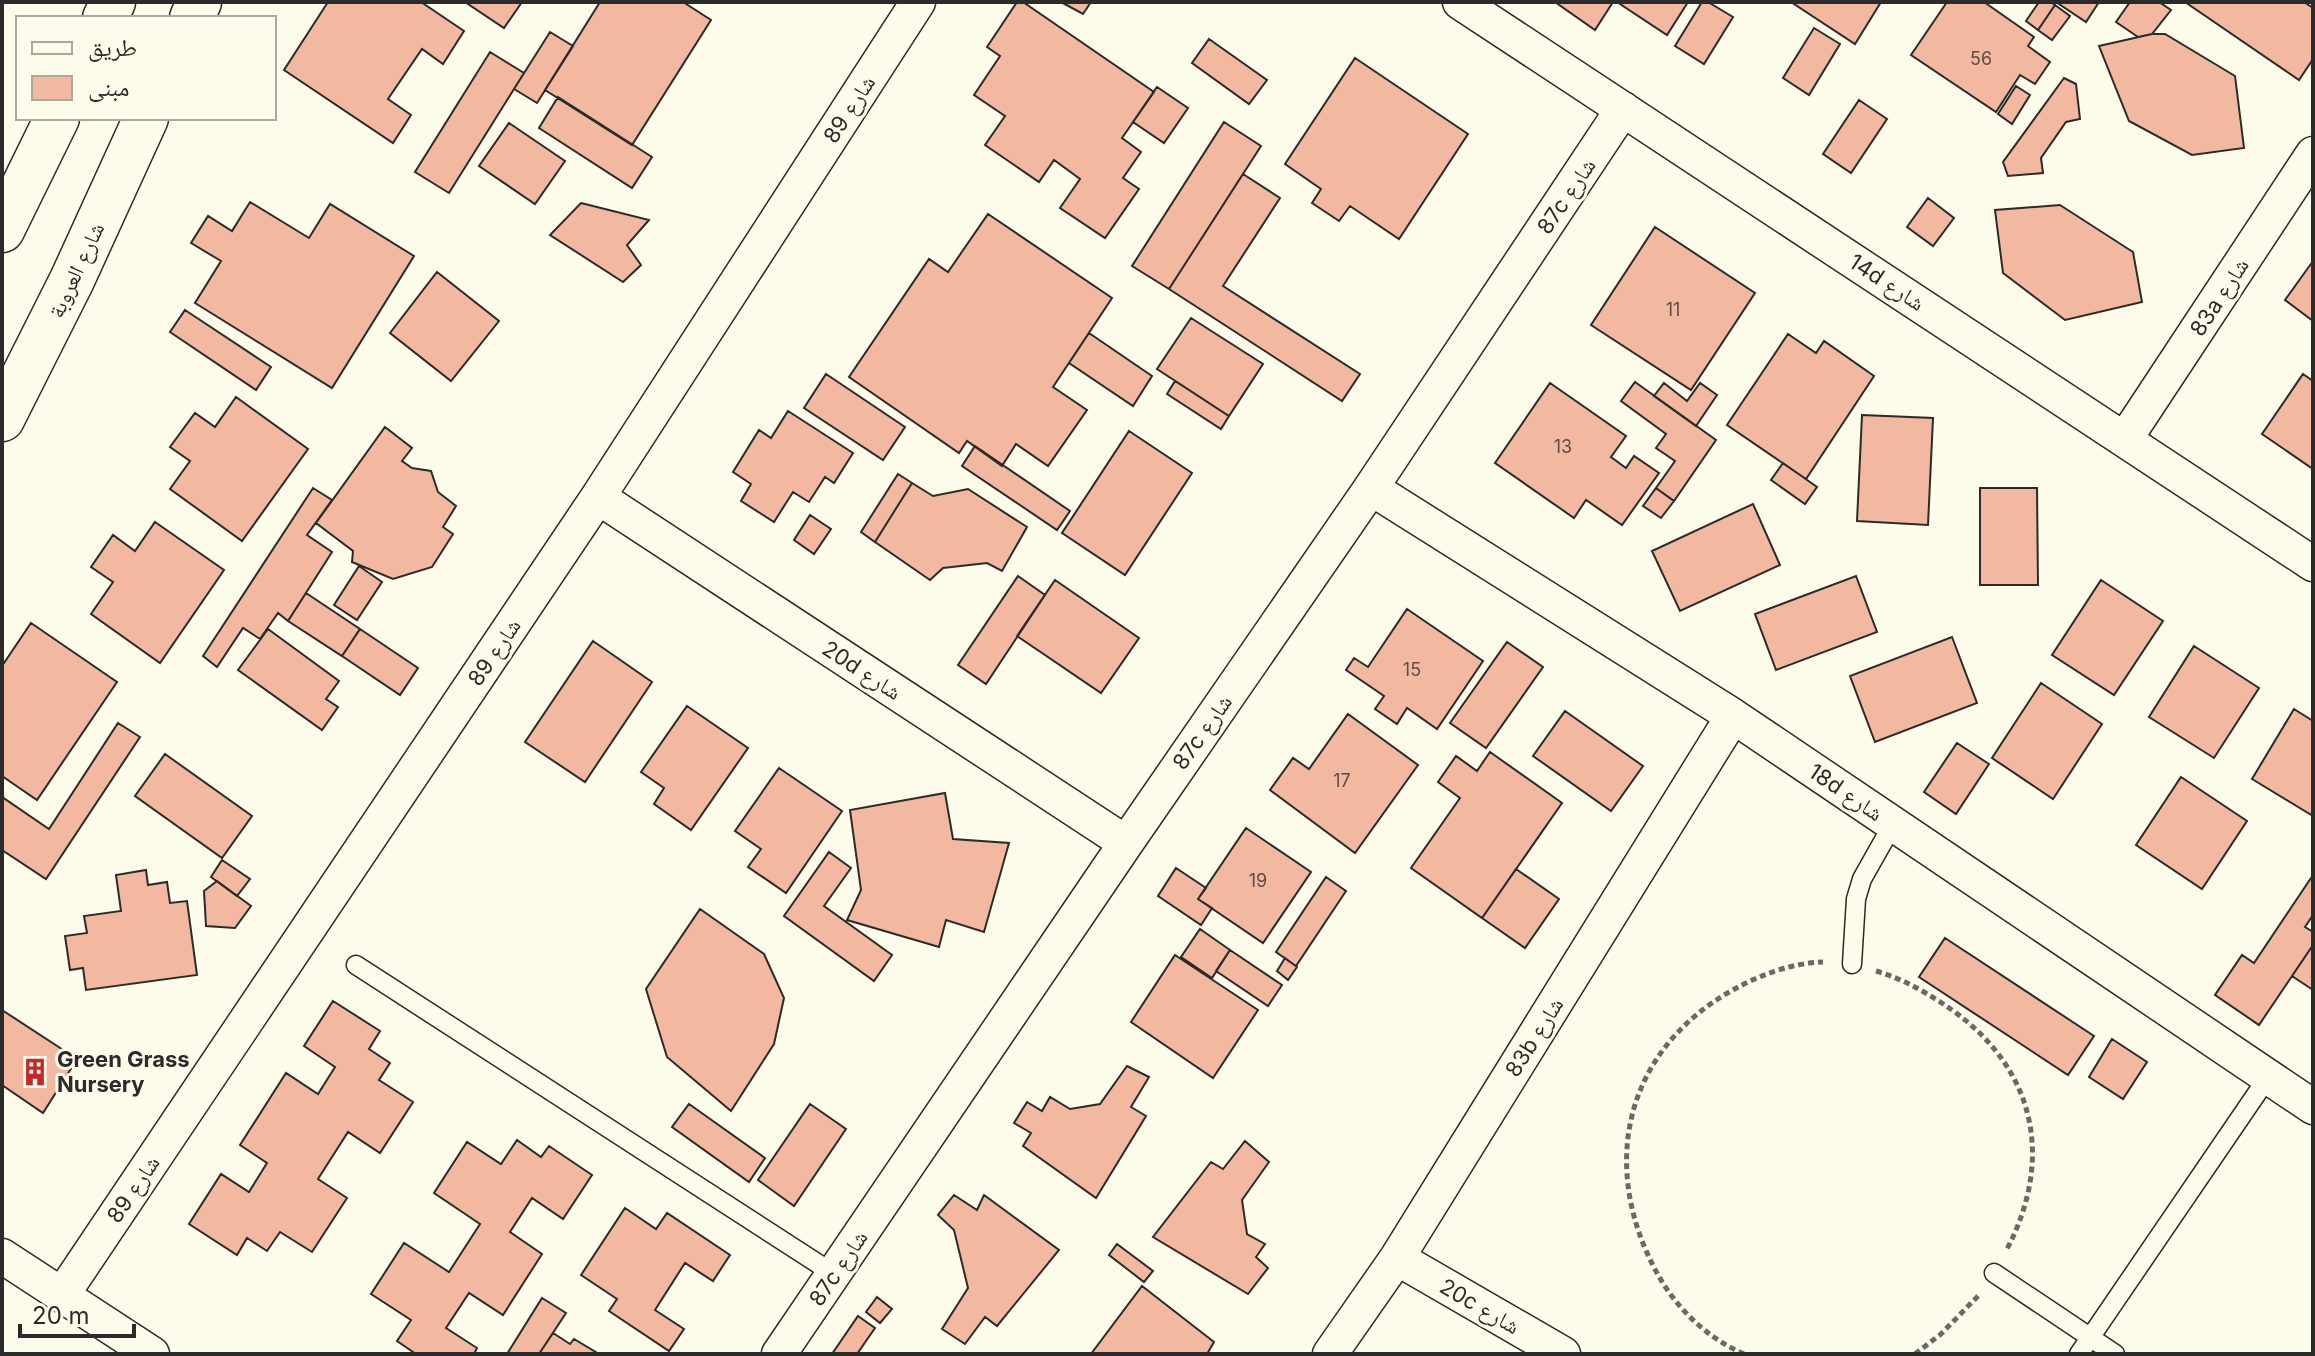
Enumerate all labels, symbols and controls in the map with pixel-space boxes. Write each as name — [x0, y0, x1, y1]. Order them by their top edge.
legend — [16, 16, 276, 120]
text: طريق — [88, 33, 137, 62]
house number: 56 — [1970, 48, 1992, 69]
street label: شارع 89 — [818, 70, 881, 148]
text: مبنى — [88, 73, 129, 102]
street label: 87c شارع — [1531, 153, 1602, 239]
street label: شارع العروبة — [43, 218, 110, 322]
street label: 14d شارع — [1844, 248, 1930, 317]
street label: 83a شارع — [2184, 253, 2255, 341]
house number: 11 — [1666, 299, 1680, 320]
house number: 13 — [1554, 436, 1572, 457]
street label: شارع 89 — [462, 614, 527, 691]
street label: 20d شارع — [817, 635, 906, 706]
house number: 15 — [1403, 659, 1421, 680]
street label: 87c شارع — [1167, 690, 1238, 775]
street label: 18d شارع — [1803, 758, 1888, 827]
house number: 17 — [1333, 770, 1351, 791]
house number: 19 — [1249, 870, 1267, 891]
street label: 83b شارع — [1499, 993, 1569, 1082]
place label: Green Grass Nursery — [57, 1046, 190, 1097]
building icon: Green Grass Nursery — [20, 1057, 50, 1087]
street label: شارع 89 — [101, 1151, 166, 1228]
street label: 87c شارع — [803, 1225, 874, 1311]
street label: 20c شارع — [1435, 1273, 1525, 1340]
scale bar — [20, 1288, 134, 1338]
text: 20 m — [32, 1301, 90, 1330]

